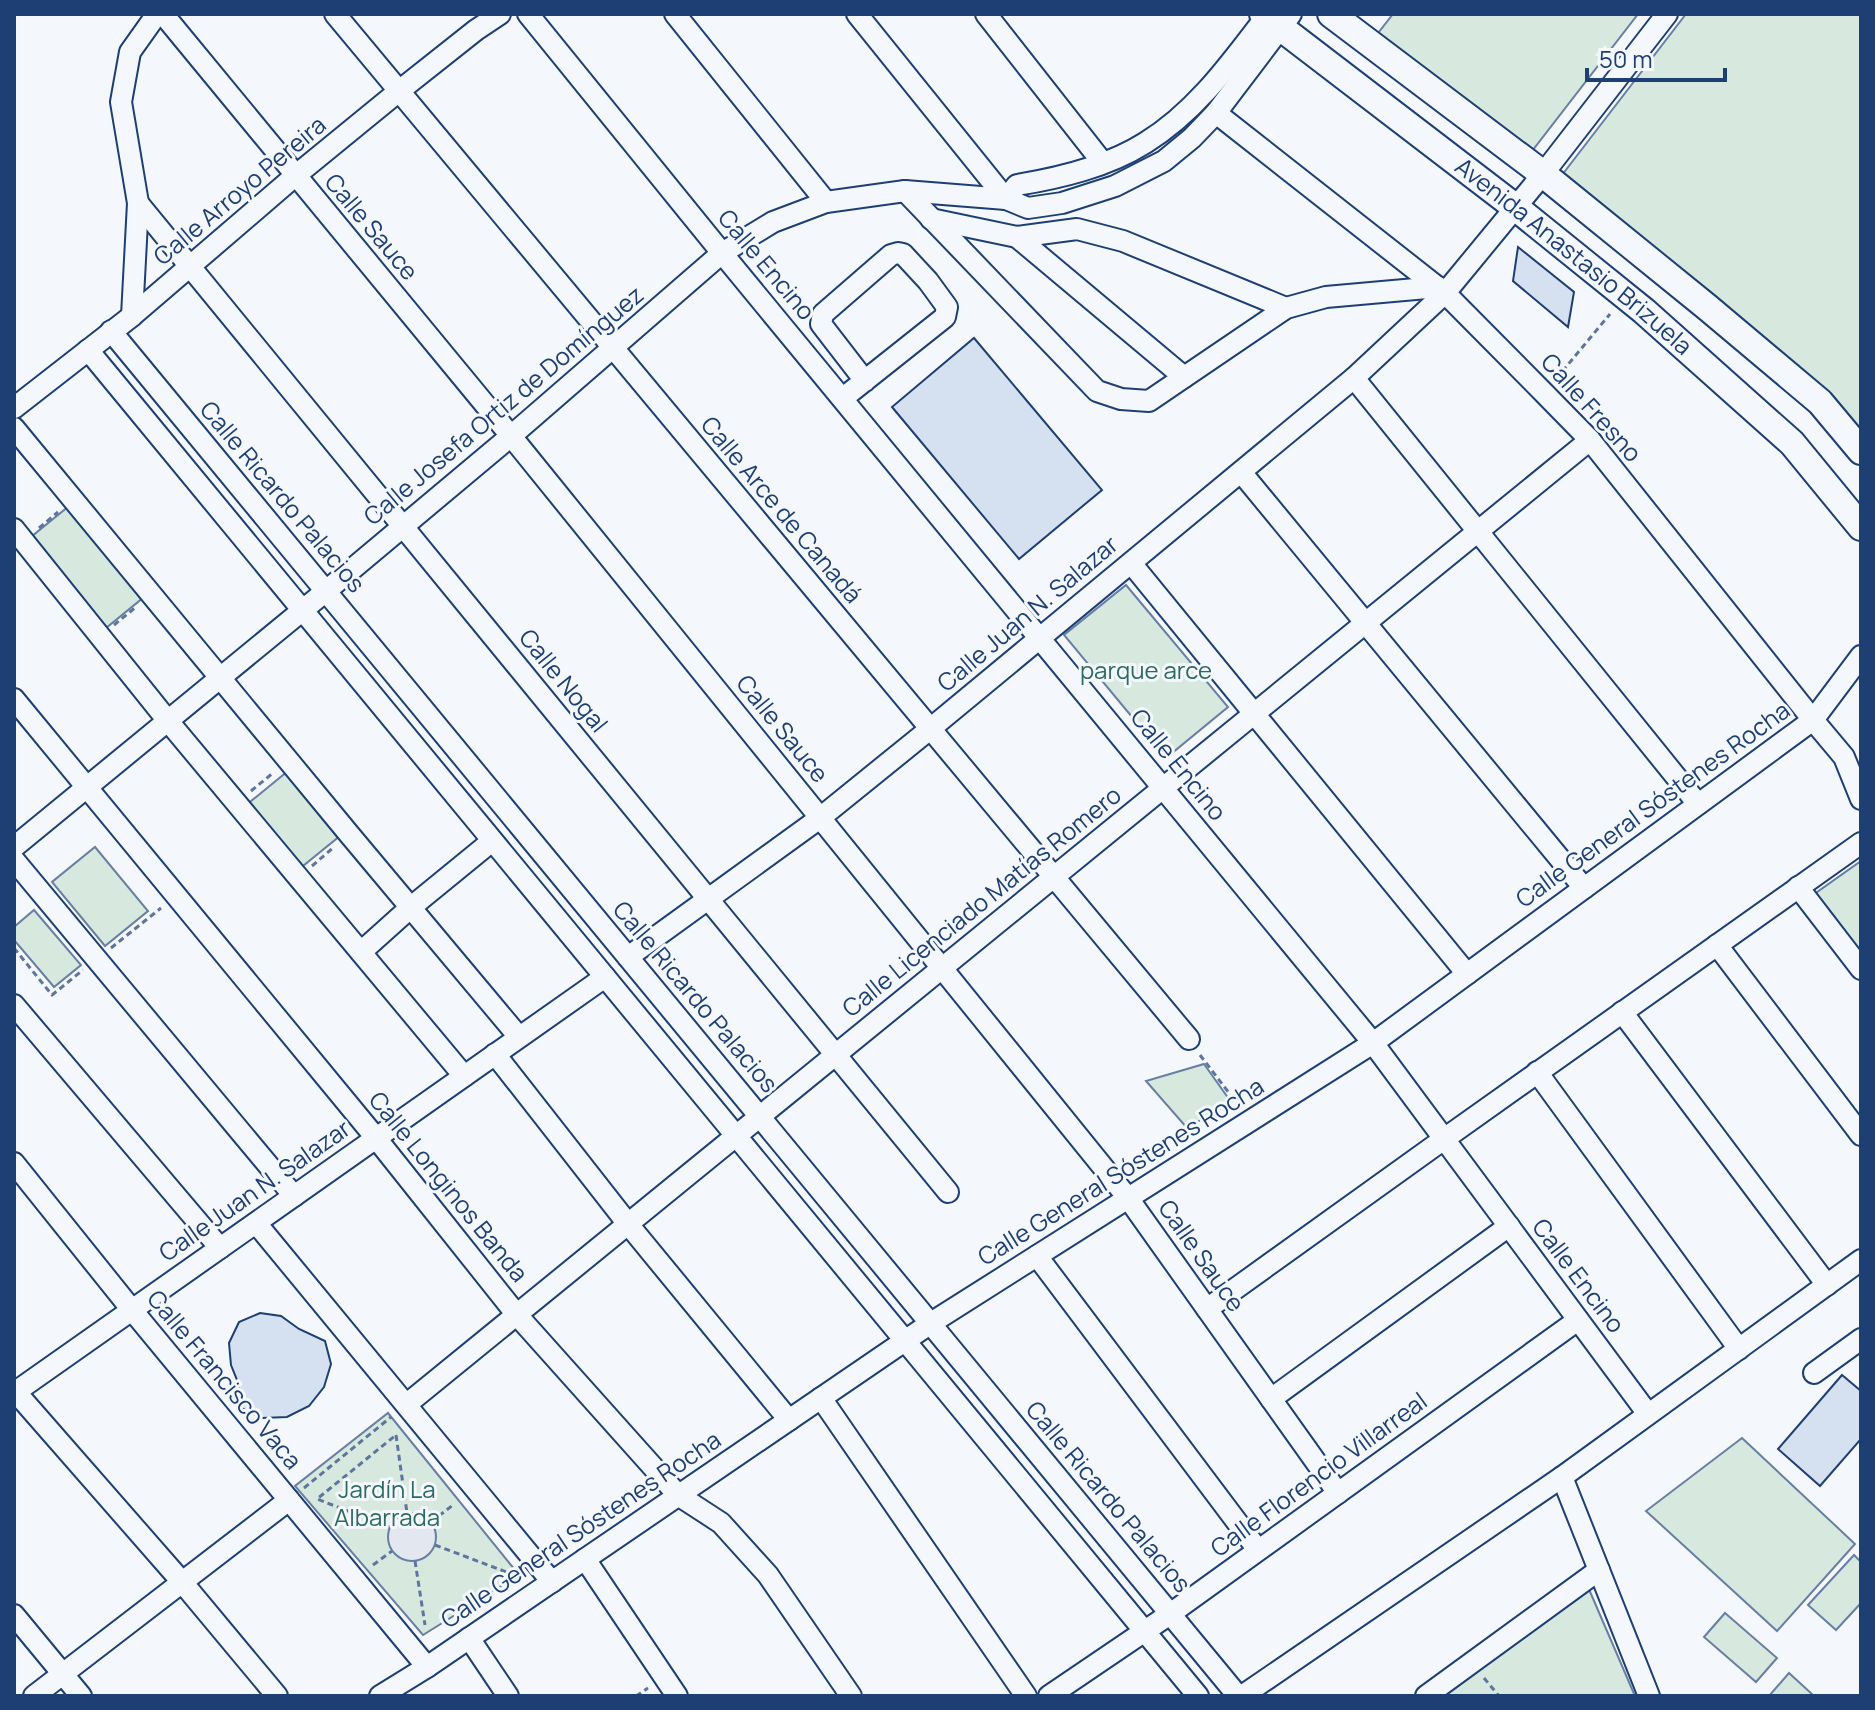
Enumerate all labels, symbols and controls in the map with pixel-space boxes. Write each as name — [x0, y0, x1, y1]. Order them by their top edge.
scale bar — [1587, 32, 1725, 82]
text: 50 m — [1599, 42, 1653, 75]
street label: Calle Arroyo Pereira — [146, 108, 332, 272]
street label: Avenida Anastasio Brizuela — [1449, 149, 1700, 362]
street label: Calle Sauce — [318, 166, 427, 286]
street label: Calle Encino — [711, 202, 823, 326]
street label: Calle Josefa Ortiz de Domínguez — [356, 278, 650, 532]
street label: Calle Fresno — [1534, 345, 1650, 469]
street label: Calle Ricardo Palacios — [193, 393, 373, 599]
street label: Calle Arce de Canadá — [694, 409, 870, 610]
street label: Calle Juan N. Salazar — [930, 527, 1125, 698]
street label: Calle Nogal — [512, 621, 616, 739]
park label: parque arce — [1080, 653, 1212, 686]
street label: Calle Sauce — [729, 667, 837, 789]
street label: Calle General Sóstenes Rocha — [1508, 693, 1796, 915]
street label: Calle Encino — [1124, 701, 1235, 827]
street label: Calle Licenciado Matías Romero — [835, 778, 1127, 1024]
street label: Calle Ricardo Palacios — [606, 893, 786, 1099]
street label: Calle General Sóstenes Rocha — [971, 1069, 1269, 1273]
street label: Calle Longinos Banda — [362, 1084, 536, 1288]
street label: Calle Juan N. Salazar — [152, 1111, 357, 1268]
street label: Calle Sauce — [1151, 1192, 1253, 1318]
street label: Calle Encino — [1525, 1211, 1633, 1339]
street label: Calle Francisco Vaca — [140, 1282, 310, 1476]
street label: Calle Florencio Villarreal — [1203, 1384, 1433, 1564]
street label: Calle Ricardo Palacios — [1019, 1393, 1199, 1599]
street label: Calle General Sóstenes Rocha — [434, 1422, 727, 1635]
park label: Jardín La Albarrada — [334, 1472, 440, 1533]

